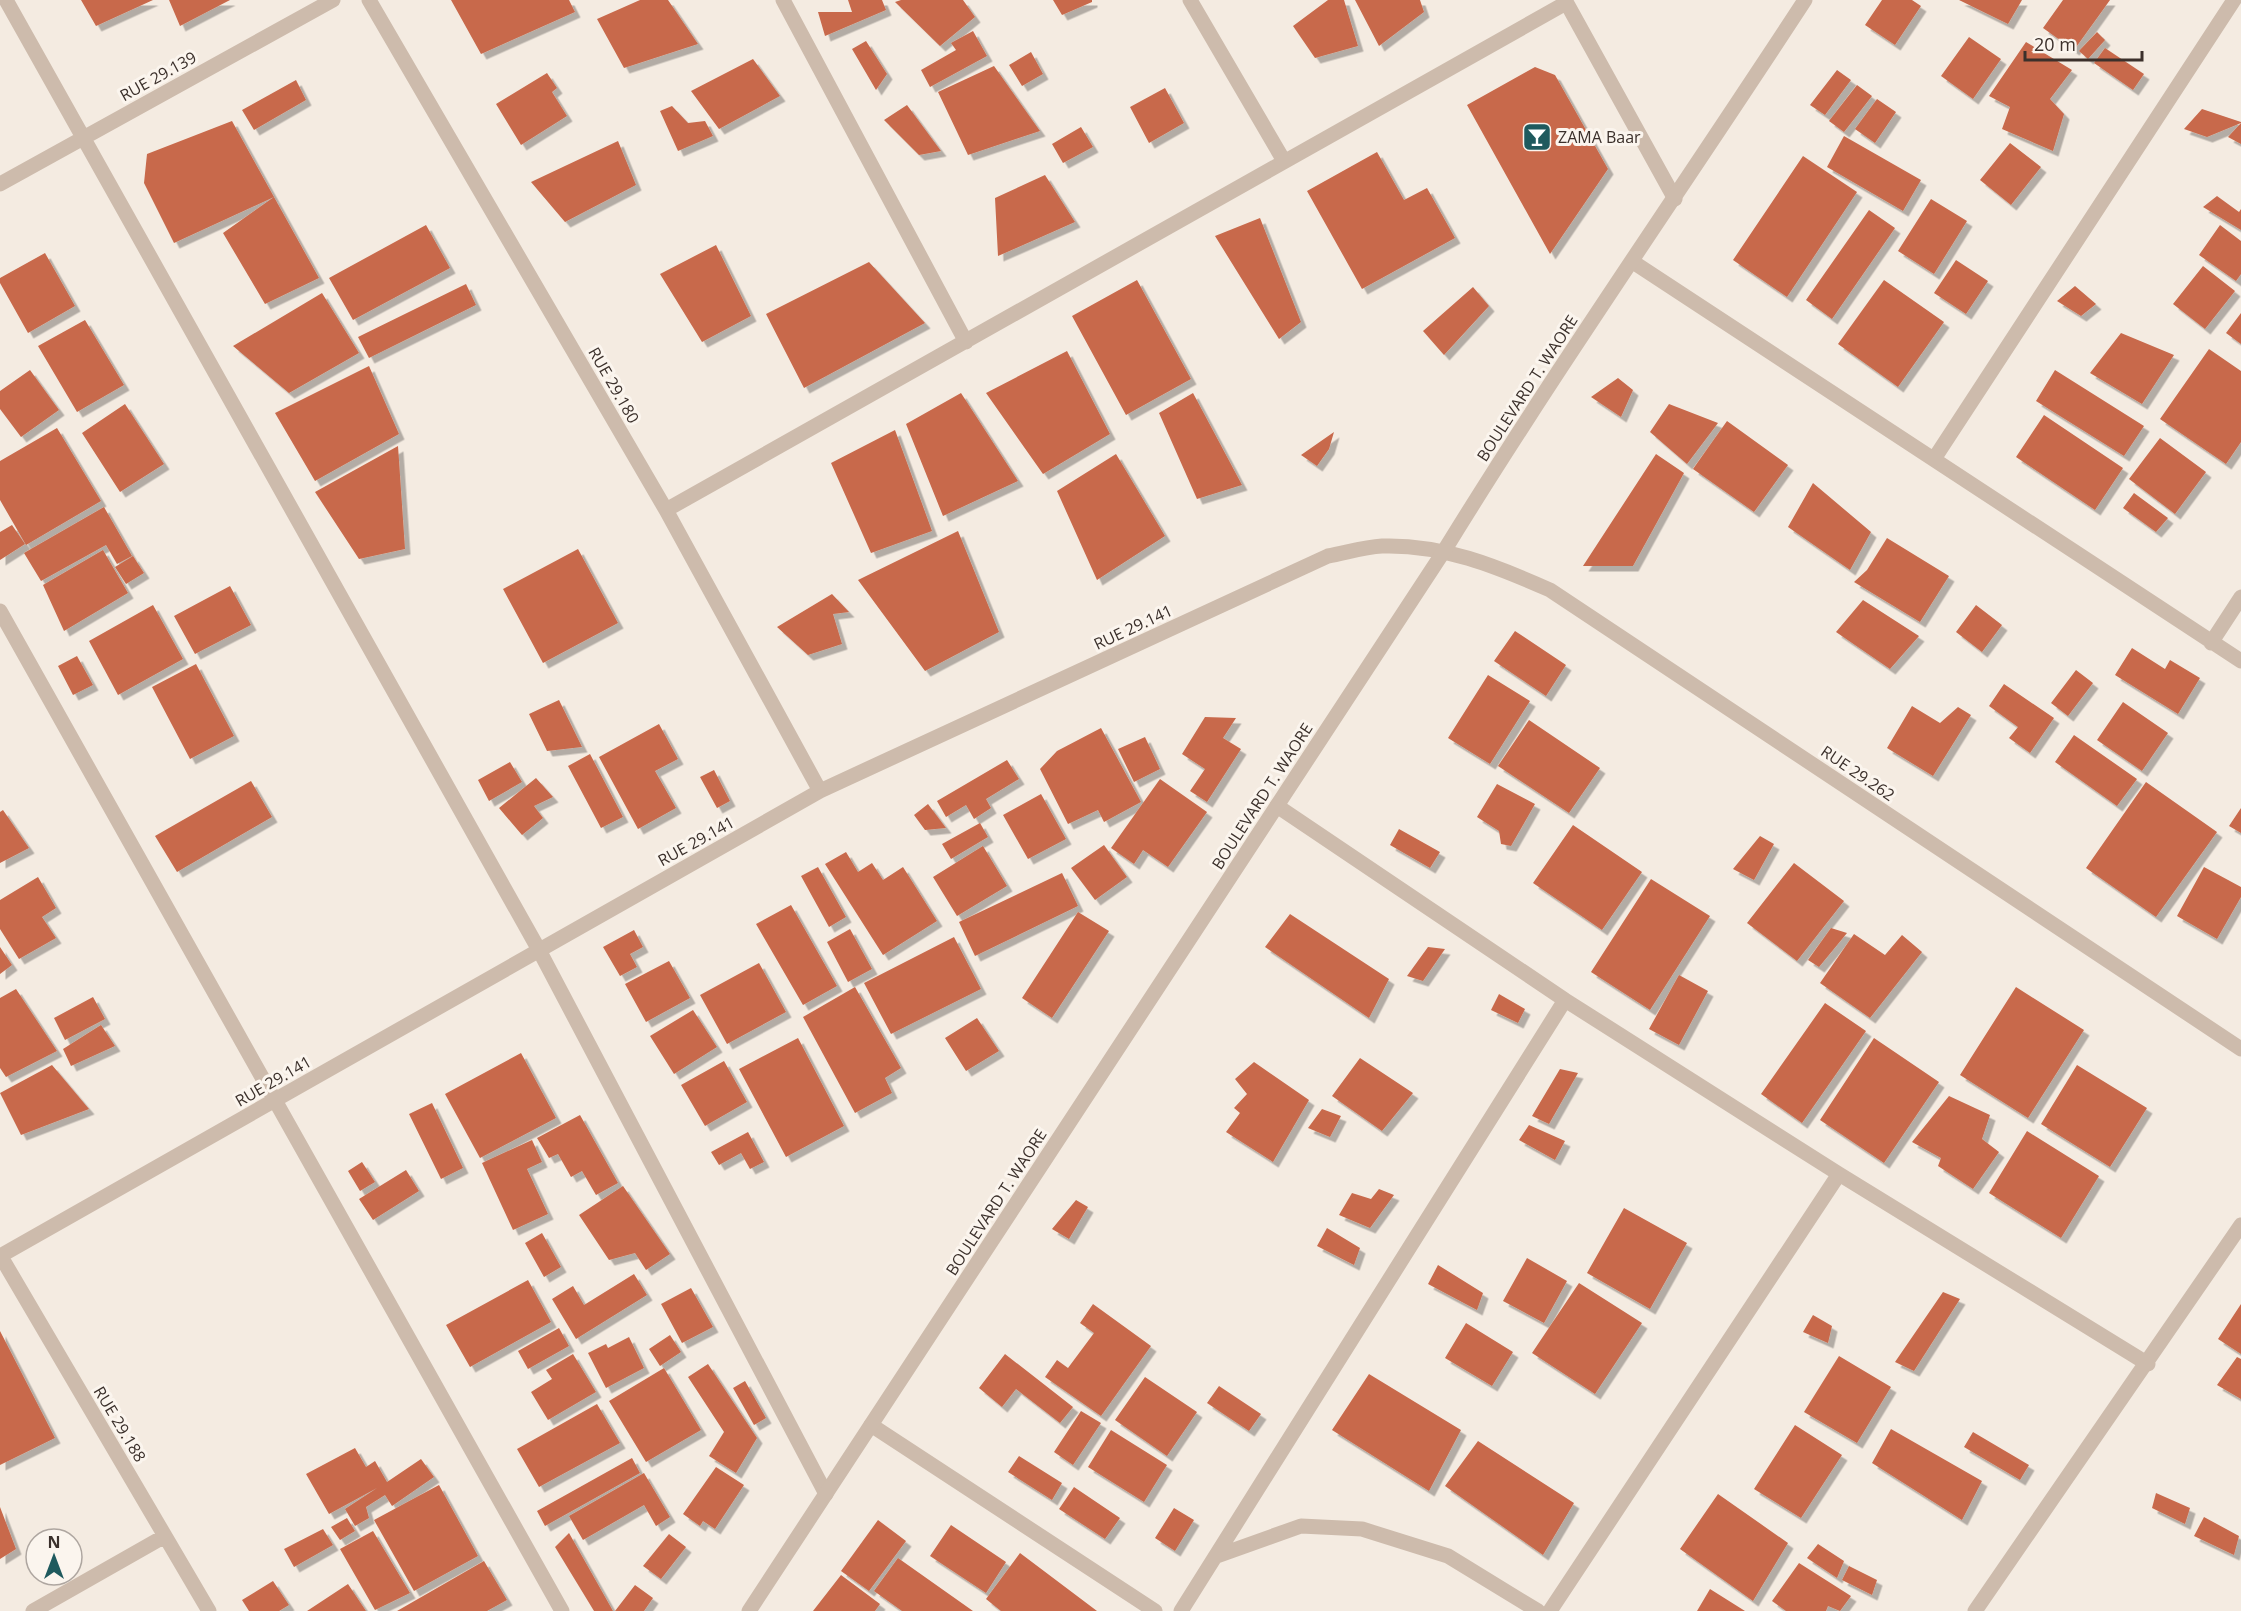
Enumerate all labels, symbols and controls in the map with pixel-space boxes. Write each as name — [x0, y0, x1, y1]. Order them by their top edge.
scale bar — [2025, 24, 2142, 62]
text: 20 m — [2034, 32, 2076, 56]
street label: RUE 29.139 — [116, 46, 200, 106]
bar icon: ZAMA Baar — [1521, 121, 1553, 153]
place label: ZAMA Baar — [1558, 126, 1641, 148]
street label: BOULEVARD T. WAORE — [1471, 311, 1583, 465]
street label: RUE 29.180 — [583, 343, 645, 427]
street label: RUE 29.141 — [1090, 599, 1176, 655]
street label: BOULEVARD T. WAORE — [1206, 719, 1318, 873]
street label: RUE 29.262 — [1817, 740, 1899, 806]
street label: RUE 29.141 — [654, 811, 738, 871]
street label: RUE 29.141 — [231, 1050, 315, 1112]
street label: BOULEVARD T. WAORE — [940, 1125, 1052, 1279]
street label: RUE 29.188 — [89, 1382, 151, 1466]
north arrow — [24, 1527, 84, 1587]
text: N — [47, 1531, 61, 1553]

